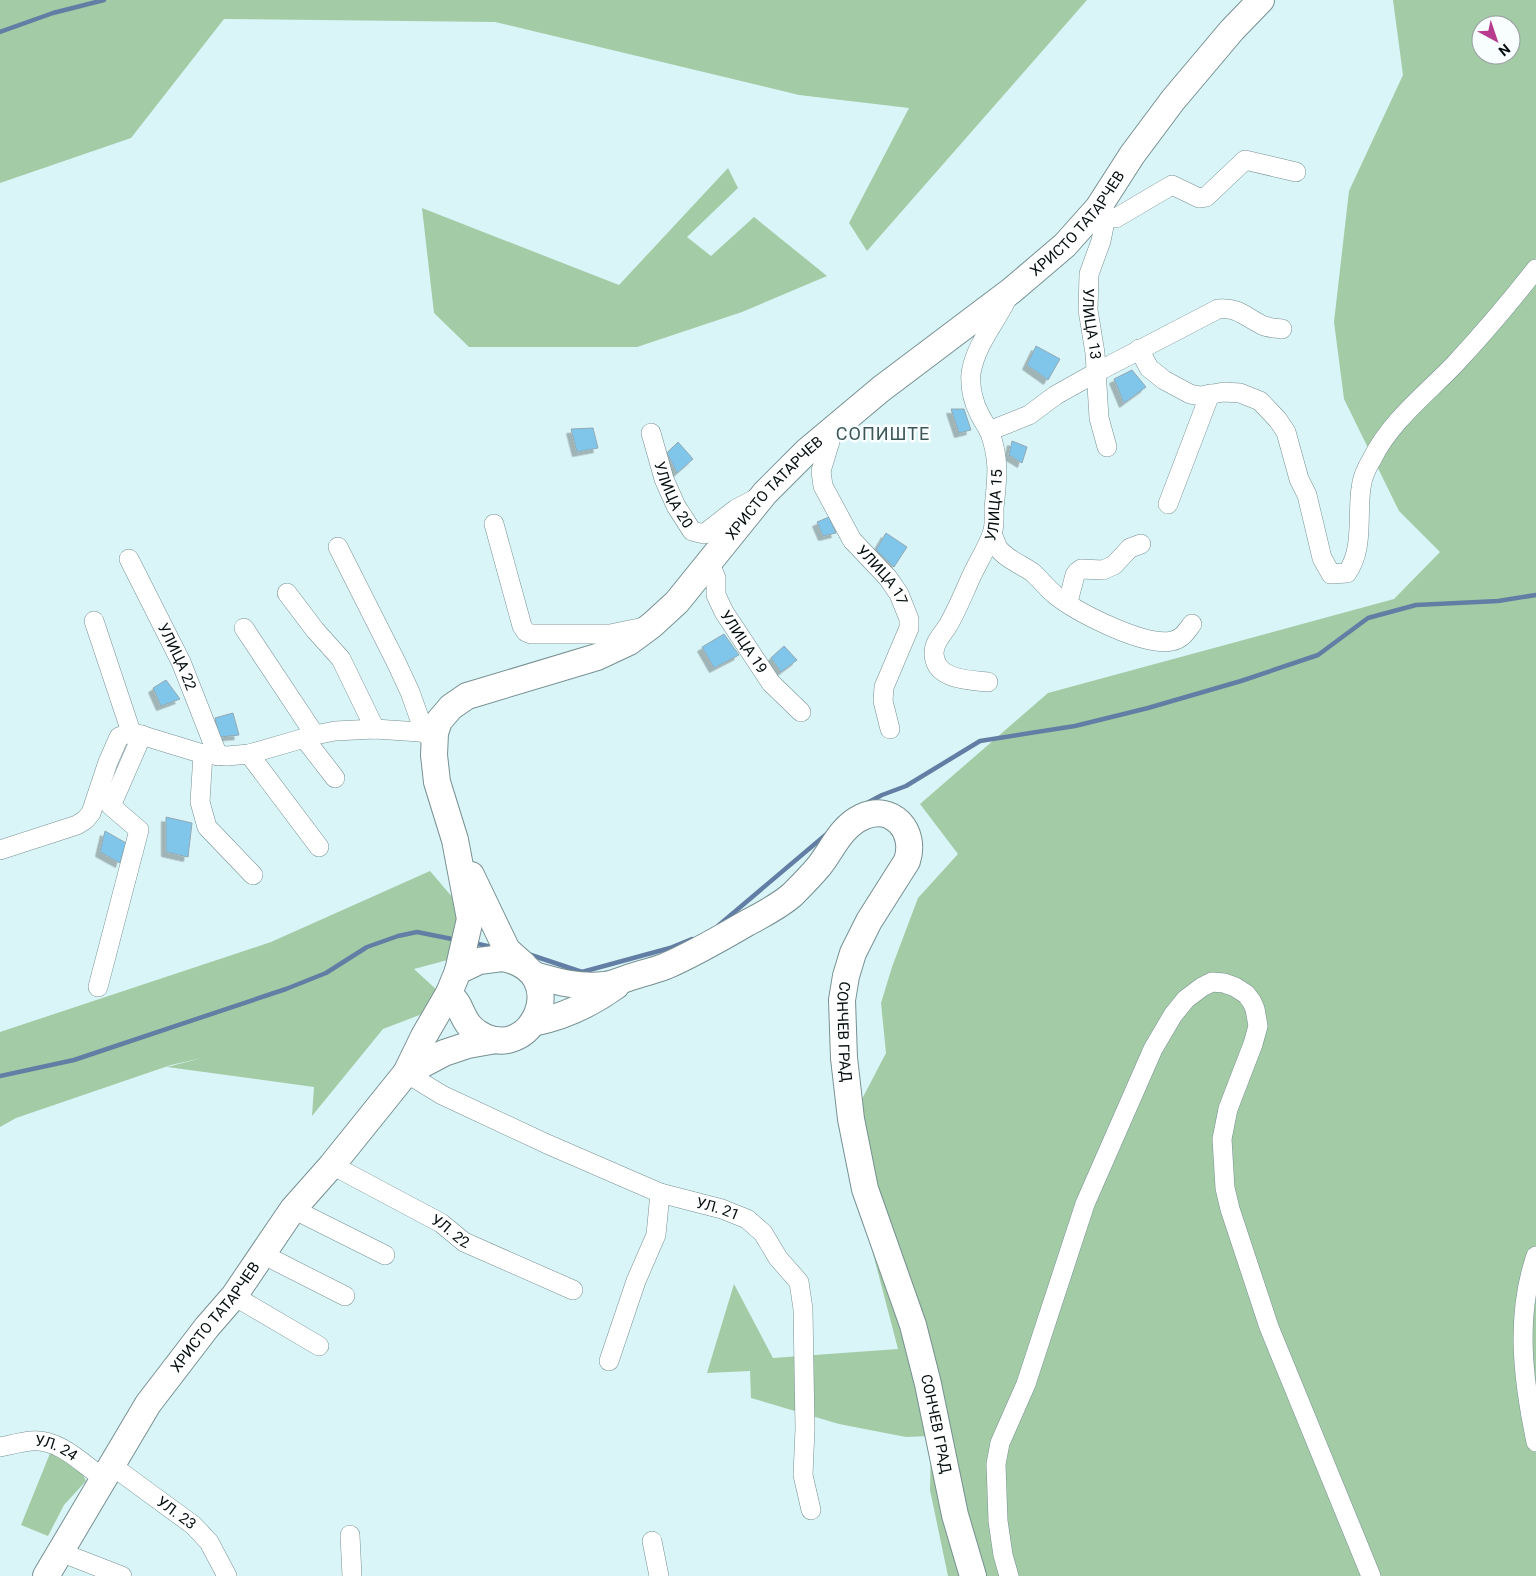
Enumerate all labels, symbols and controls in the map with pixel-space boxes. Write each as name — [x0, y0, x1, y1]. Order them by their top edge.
north arrow — [1471, 15, 1521, 65]
text: N — [1495, 41, 1513, 59]
street label: ХРИСТО ТАТАРЧЕВ — [1026, 168, 1128, 280]
street label: УЛИЦА 13 — [1079, 288, 1104, 360]
district label: СОПИШТЕ — [836, 423, 930, 444]
street label: ХРИСТО ТАТАРЧЕВ — [722, 433, 827, 543]
street label: УЛИЦА 20 — [651, 459, 697, 532]
street label: УЛИЦА 15 — [981, 469, 1006, 544]
street label: УЛИЦА 17 — [853, 542, 911, 607]
street label: УЛИЦА 19 — [716, 607, 771, 677]
street label: УЛИЦА 22 — [154, 620, 200, 693]
street label: СОНЧЕВ ГРАД — [833, 980, 856, 1083]
street label: УЛ. 21 — [694, 1194, 742, 1224]
street label: УЛ. 22 — [428, 1211, 472, 1252]
street label: ХРИСТО ТАТАРЧЕВ — [167, 1258, 263, 1376]
street label: СОНЧЕВ ГРАД — [917, 1372, 955, 1475]
street label: УЛ. 24 — [34, 1432, 81, 1465]
street label: УЛ. 23 — [153, 1493, 200, 1533]

